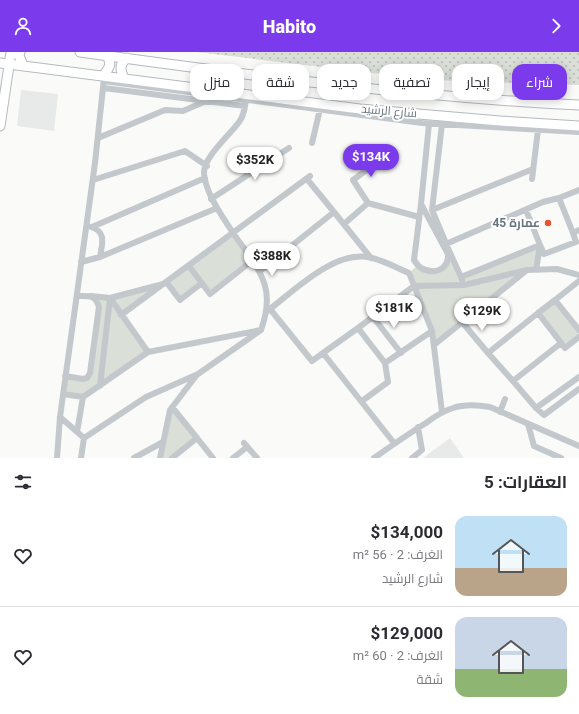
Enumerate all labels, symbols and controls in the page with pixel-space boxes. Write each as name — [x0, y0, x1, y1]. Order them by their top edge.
icon: person — [12, 15, 34, 37]
icon: forward — [545, 15, 567, 37]
text: Habito — [263, 16, 316, 37]
chip: منزل — [190, 64, 244, 100]
chip: شقة — [252, 64, 309, 100]
chip: جديد — [317, 64, 371, 100]
chip: تصفية — [379, 64, 444, 100]
chip: إيجار — [452, 64, 504, 100]
chip: شراء — [512, 64, 567, 100]
street label: شارع الرشيد — [360, 102, 418, 121]
pin: $134K — [343, 144, 399, 178]
pin: $352K — [227, 147, 283, 181]
text: $134K — [352, 149, 390, 164]
text: $352K — [236, 152, 274, 167]
place label: عمارة 45 — [492, 216, 540, 231]
marker: عمارة 45 — [543, 218, 553, 228]
pin: $388K — [244, 243, 300, 277]
text: $388K — [253, 248, 291, 263]
pin: $181K — [366, 295, 422, 329]
pin: $129K — [454, 298, 510, 332]
text: $181K — [375, 300, 413, 315]
text: $129K — [463, 303, 501, 318]
icon: filters — [12, 471, 34, 493]
text: العقارات: 5 — [484, 472, 567, 492]
text: $134,000 — [371, 522, 443, 542]
icon: home — [487, 532, 535, 580]
icon: heart — [12, 545, 34, 567]
text: الغرف: 2 · 56 m² — [353, 547, 443, 562]
text: شارع الرشيد — [382, 571, 443, 586]
text: $129,000 — [371, 623, 443, 643]
icon: home — [487, 633, 535, 681]
icon: heart — [12, 646, 34, 668]
text: الغرف: 2 · 60 m² — [353, 648, 443, 663]
text: شقة — [416, 672, 443, 687]

